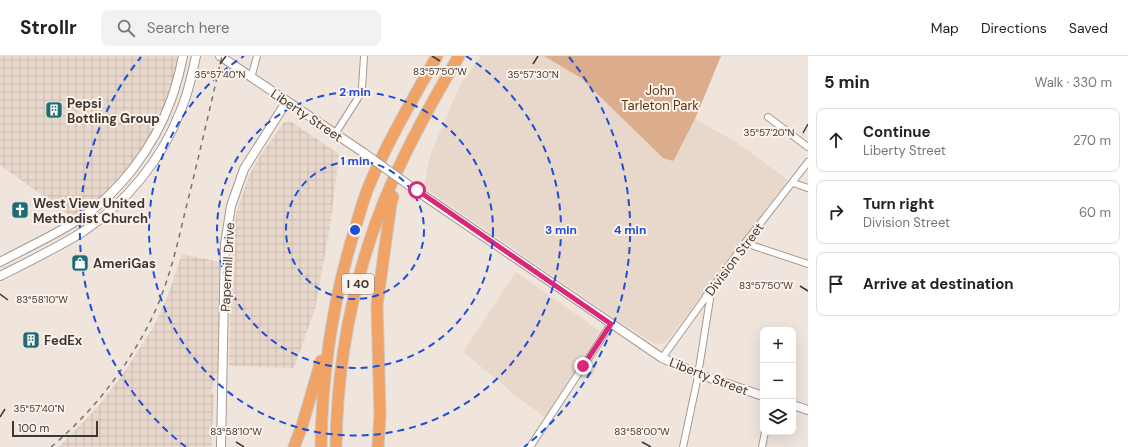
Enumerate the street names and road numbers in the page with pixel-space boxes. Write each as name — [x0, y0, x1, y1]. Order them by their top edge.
street label: Liberty Street — [268, 85, 346, 146]
street label: Division Street — [701, 219, 767, 299]
street label: Papermill Drive — [217, 222, 238, 312]
road number: I 40 — [342, 274, 374, 294]
street label: Liberty Street — [667, 354, 751, 399]

